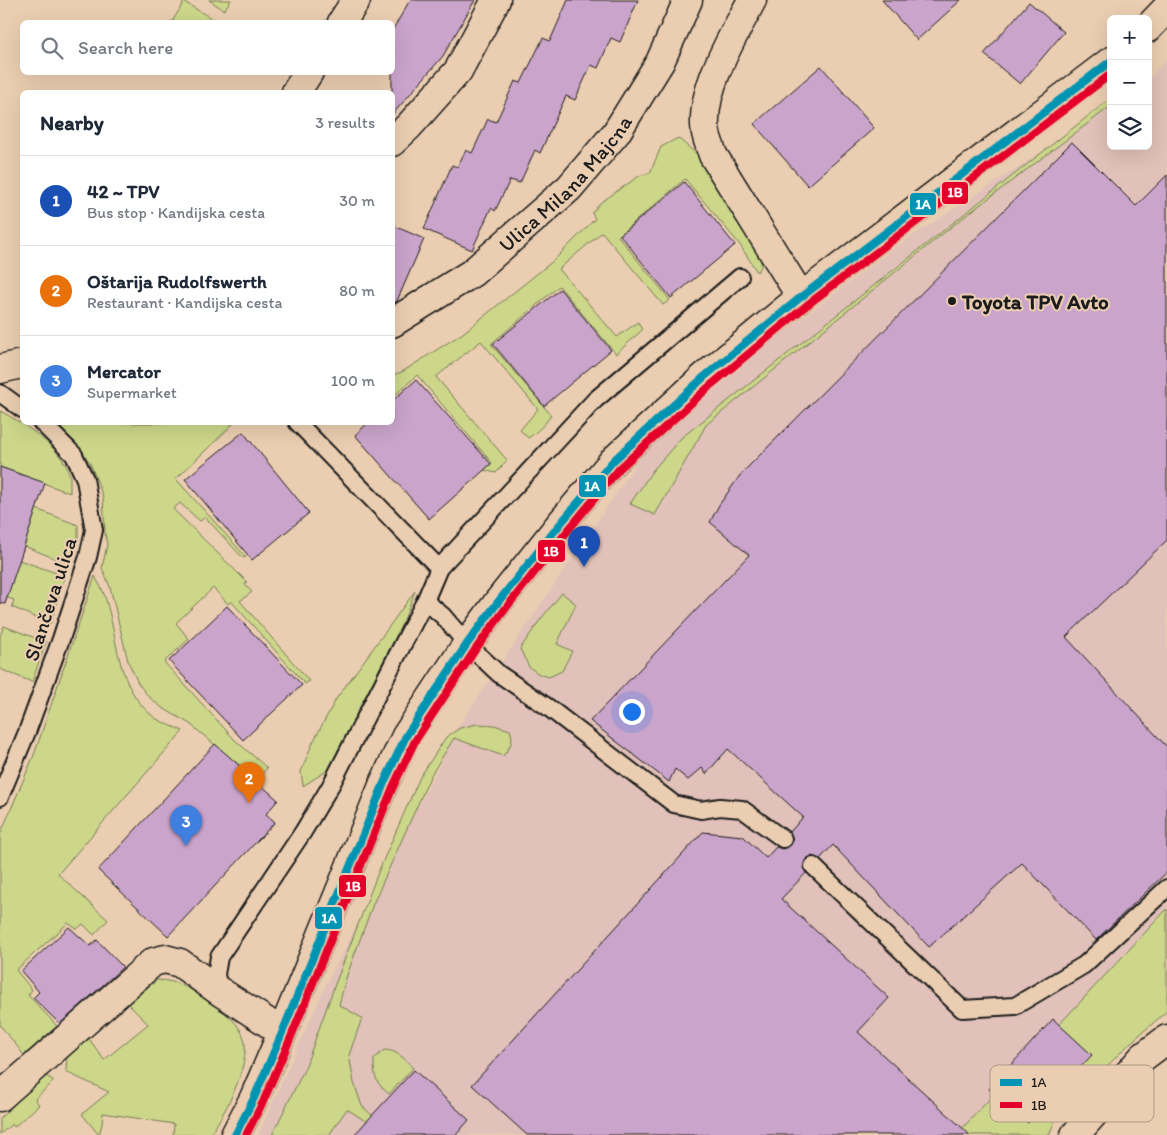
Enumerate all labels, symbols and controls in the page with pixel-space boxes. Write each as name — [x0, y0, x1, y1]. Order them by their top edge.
map controls — [1107, 15, 1152, 150]
button: + — [1107, 15, 1152, 60]
search box — [20, 20, 395, 75]
icon: search — [38, 34, 66, 62]
text: Search here — [78, 36, 173, 59]
button: − — [1107, 60, 1152, 105]
button: layers — [1107, 105, 1152, 150]
text: Nearby — [40, 110, 104, 135]
street label: Ulica Milana Majcna — [493, 110, 637, 257]
text: 3 results — [315, 113, 375, 132]
text: 42 ~ TPV — [87, 180, 159, 203]
line badge: 1B — [941, 181, 969, 205]
text: 1B — [947, 184, 963, 201]
text: 1 — [52, 191, 60, 210]
text: 30 m — [339, 191, 375, 210]
line badge: 1A — [909, 192, 937, 216]
text: 1A — [915, 196, 932, 213]
text: Bus stop · Kandijska cesta — [87, 203, 265, 222]
text: Oštarija Rudolfswerth — [87, 270, 267, 293]
text: 2 — [52, 281, 60, 300]
text: 80 m — [339, 281, 375, 300]
place label: Toyota TPV Avto — [961, 289, 1109, 315]
text: Restaurant · Kandijska cesta — [87, 293, 282, 312]
marker: Toyota TPV Avto — [946, 295, 958, 307]
text: Mercator — [87, 360, 161, 383]
text: 3 — [52, 371, 60, 390]
text: 100 m — [331, 371, 375, 390]
text: Supermarket — [87, 383, 177, 402]
line badge: 1A — [578, 474, 607, 498]
text: 1A — [584, 478, 601, 495]
pin: 1 — [568, 526, 600, 567]
street label: Slančeva ulica — [18, 534, 82, 664]
line badge: 1B — [537, 539, 566, 563]
text: 1B — [543, 543, 559, 560]
your location — [619, 699, 645, 725]
pin: 2 — [233, 762, 265, 803]
pin: 3 — [170, 805, 202, 846]
line badge: 1B — [338, 874, 367, 898]
text: 1B — [345, 878, 361, 895]
line badge: 1A — [314, 906, 343, 930]
text: 1A — [321, 910, 338, 927]
legend — [990, 1065, 1154, 1122]
text: 1A — [1031, 1074, 1046, 1091]
text: 1B — [1031, 1097, 1047, 1114]

